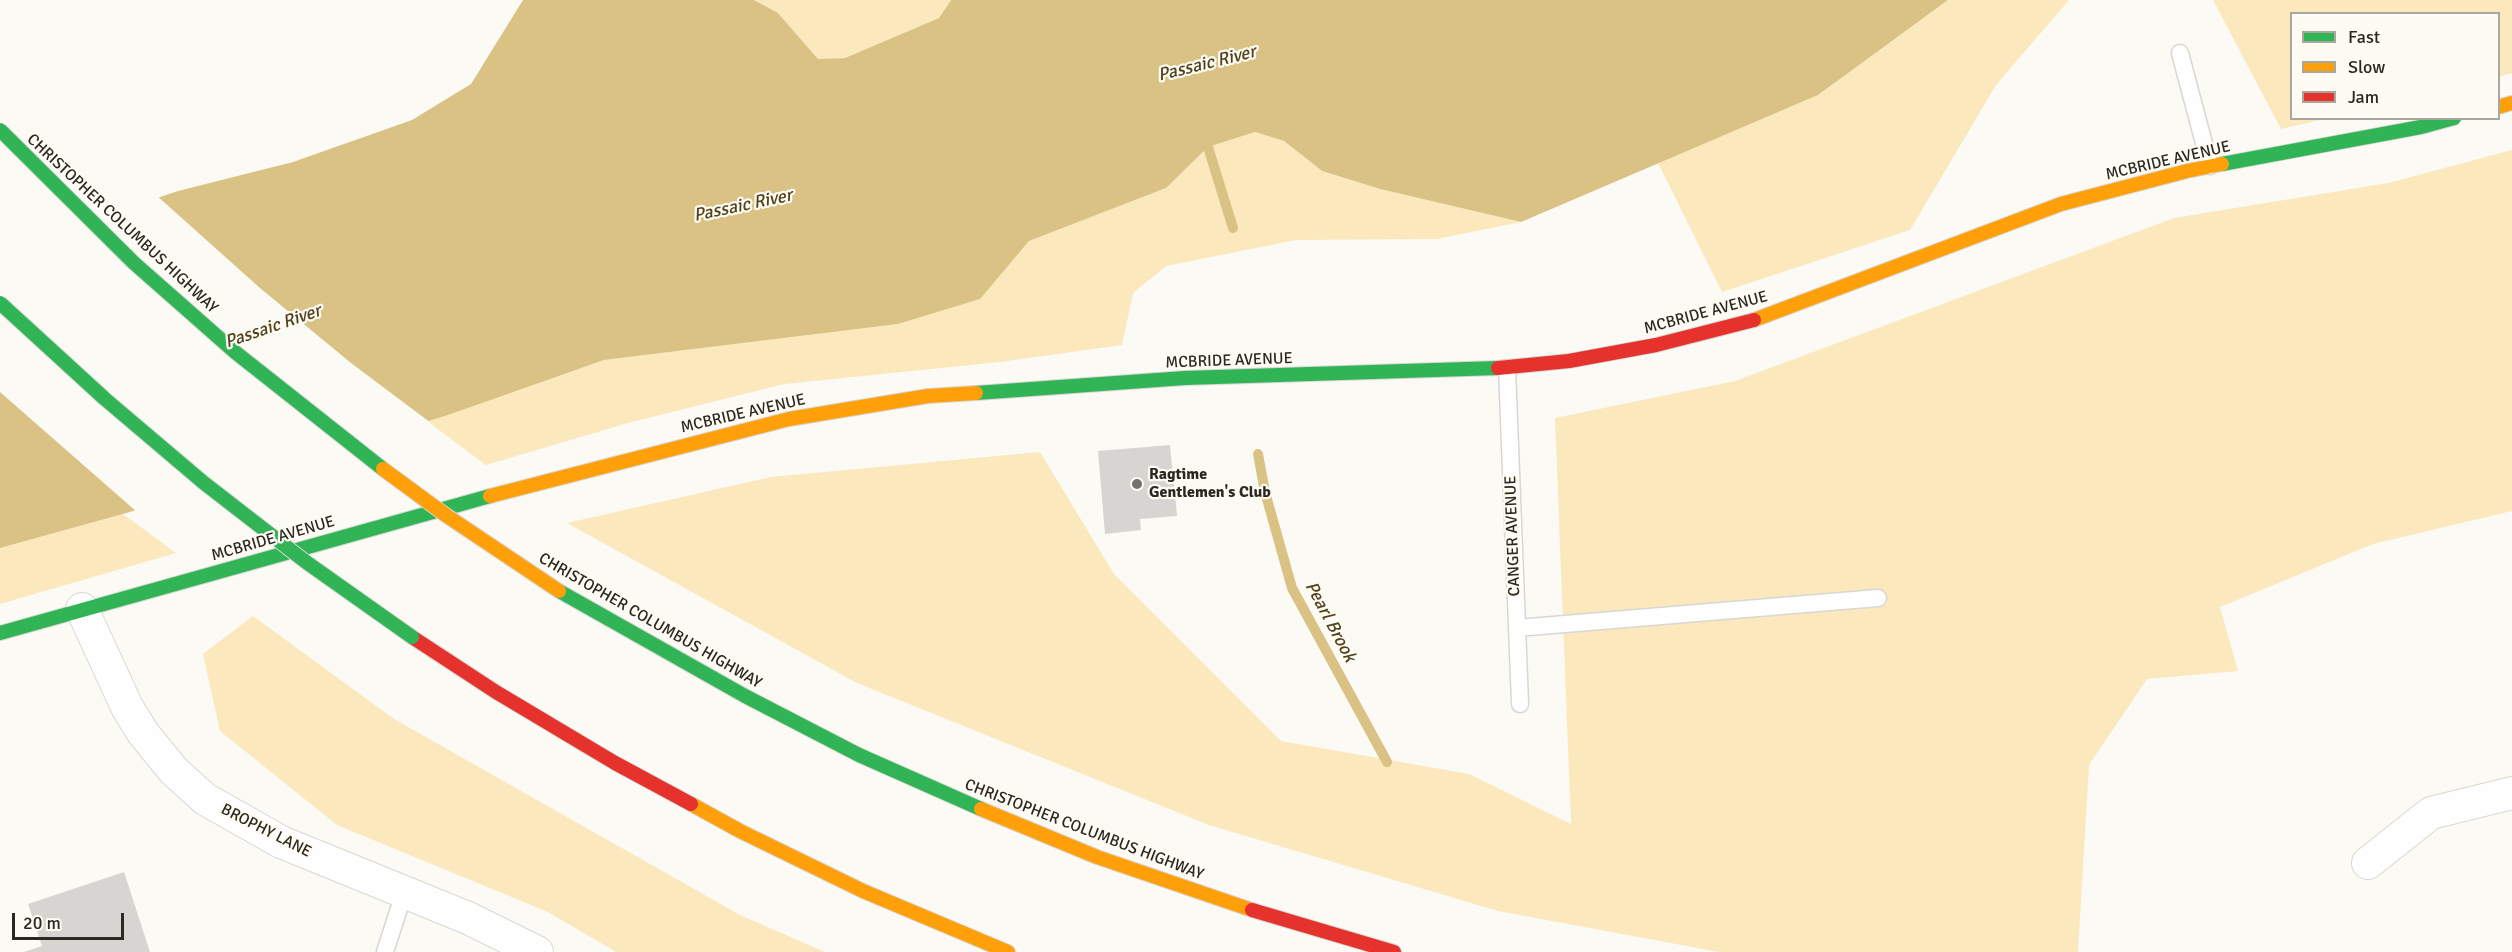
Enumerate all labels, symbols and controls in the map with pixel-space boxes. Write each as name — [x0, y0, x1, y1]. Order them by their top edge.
legend — [2290, 12, 2500, 120]
text: Fast — [2348, 26, 2380, 48]
water label: Passaic River — [1156, 41, 1258, 87]
text: Slow — [2348, 56, 2385, 78]
text: Jam — [2348, 86, 2379, 108]
street label: CHRISTOPHER COLUMBUS HIGHWAY — [22, 130, 222, 318]
street label: MCBRIDE AVENUE — [2104, 137, 2232, 185]
water label: Passaic River — [692, 185, 794, 227]
street label: MCBRIDE AVENUE — [1642, 287, 1770, 339]
water label: Passaic River — [222, 300, 324, 354]
street label: MCBRIDE AVENUE — [1165, 349, 1293, 373]
street label: MCBRIDE AVENUE — [679, 390, 807, 438]
place label: Ragtime Gentlemen's Club — [1149, 465, 1271, 503]
street label: CANGER AVENUE — [1501, 475, 1525, 597]
marker: Ragtime Gentlemen's Club — [1130, 477, 1144, 491]
street label: MCBRIDE AVENUE — [209, 512, 337, 566]
street label: CHRISTOPHER COLUMBUS HIGHWAY — [535, 549, 765, 693]
water label: Pearl Brook — [1300, 578, 1360, 666]
street label: CHRISTOPHER COLUMBUS HIGHWAY — [962, 775, 1206, 885]
street label: BROPHY LANE — [218, 800, 314, 862]
scale bar — [15, 901, 128, 939]
text: 20 m — [23, 912, 61, 934]

